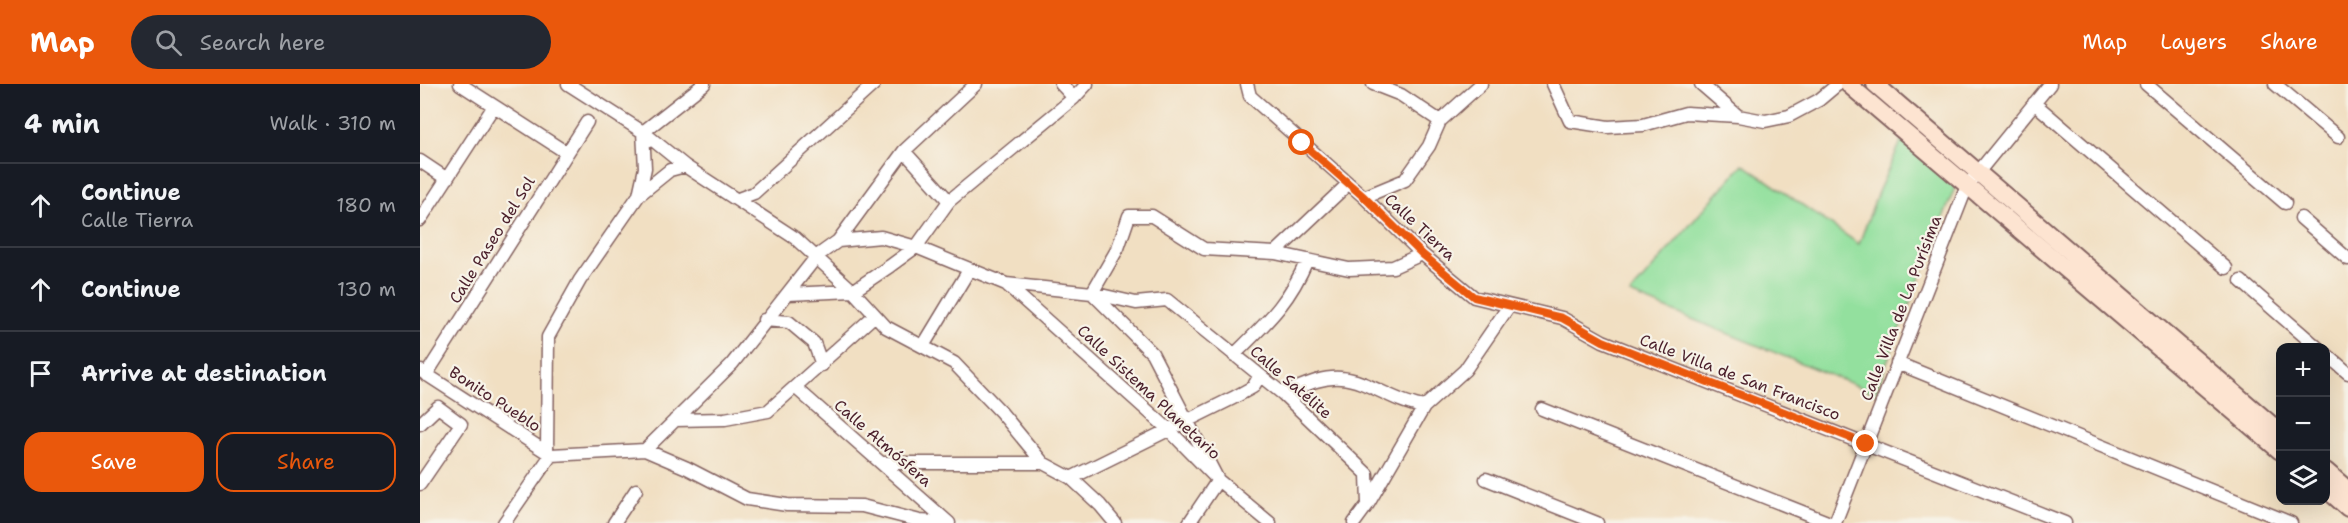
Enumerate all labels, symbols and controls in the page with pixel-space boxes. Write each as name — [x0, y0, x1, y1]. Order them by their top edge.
search box — [131, 15, 551, 69]
text: Map — [30, 23, 95, 61]
icon: search — [152, 26, 185, 59]
text: Search here — [200, 28, 325, 57]
text: Map — [2082, 28, 2127, 56]
text: Layers — [2160, 28, 2227, 56]
text: Share — [2260, 28, 2318, 56]
text: 4 min — [24, 106, 100, 141]
text: Walk · 310 m — [270, 110, 396, 136]
route start — [1288, 129, 1314, 155]
street label: Calle Paseo del Sol — [444, 172, 540, 307]
text: Continue — [81, 178, 181, 207]
icon: ahead — [24, 189, 57, 222]
street label: Calle Tierra — [1380, 189, 1460, 265]
text: 180 m — [336, 192, 396, 218]
text: Calle Tierra — [81, 207, 193, 233]
street label: Calle Villa de La Purísima — [1856, 212, 1946, 404]
icon: ahead — [24, 273, 57, 306]
text: Continue — [81, 275, 181, 304]
text: 130 m — [337, 276, 396, 302]
street label: Calle Sistema Planetario — [1073, 320, 1225, 464]
street label: Calle Villa de San Francisco — [1637, 329, 1843, 425]
street label: Calle Satélite — [1246, 341, 1336, 423]
map controls — [2276, 343, 2330, 505]
button: + — [2276, 343, 2330, 397]
icon: arrive — [24, 357, 57, 390]
text: Arrive at destination — [81, 359, 327, 388]
street label: Bonito Pueblo — [445, 362, 545, 436]
street label: Calle Atmósfera — [830, 395, 936, 491]
button: − — [2276, 397, 2330, 451]
route end — [1852, 430, 1878, 456]
button: Save — [24, 432, 204, 492]
button: Share — [216, 432, 396, 492]
button: layers — [2276, 451, 2330, 505]

